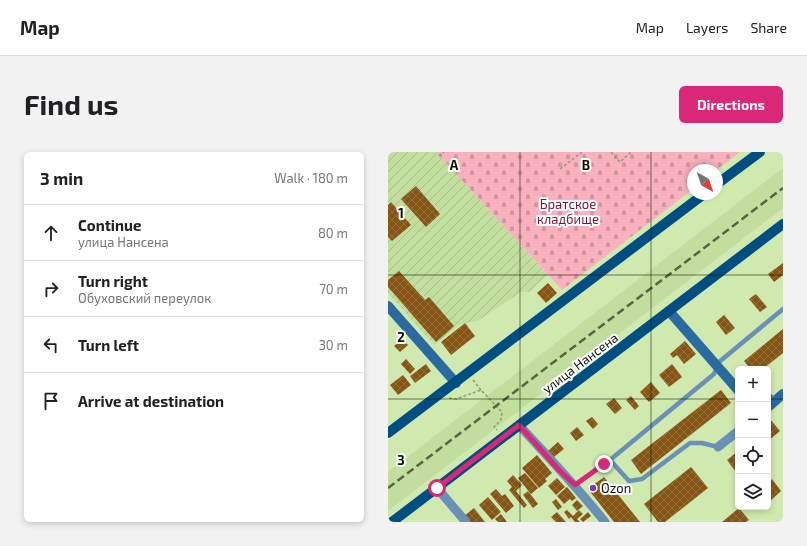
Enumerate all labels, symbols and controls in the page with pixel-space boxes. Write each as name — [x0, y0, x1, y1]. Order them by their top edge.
text: Map — [20, 16, 60, 39]
text: Map — [636, 19, 664, 36]
text: Layers — [686, 19, 728, 36]
text: Share — [750, 19, 787, 36]
button: Directions — [679, 86, 783, 123]
text: Find us — [24, 87, 118, 121]
text: A — [450, 157, 459, 173]
text: B — [582, 157, 590, 173]
north arrow — [687, 164, 723, 200]
text: 3 min — [40, 168, 83, 188]
text: Walk · 180 m — [274, 170, 348, 186]
park label: Братское кладбище — [537, 196, 599, 227]
text: 1 — [398, 205, 404, 221]
text: Continue — [78, 216, 141, 234]
icon: ahead — [40, 222, 62, 244]
text: 80 m — [318, 225, 348, 241]
text: улица Нансена — [78, 234, 169, 250]
text: Turn right — [78, 272, 148, 290]
icon: right — [40, 278, 62, 300]
text: 70 m — [319, 281, 348, 297]
text: Обуховский переулок — [78, 290, 211, 306]
text: 2 — [397, 329, 405, 345]
street label: улица Нансена — [539, 329, 621, 397]
icon: left — [40, 334, 62, 356]
text: Turn left — [78, 336, 139, 354]
text: 30 m — [319, 337, 348, 353]
map controls — [735, 366, 771, 510]
button: + — [735, 366, 771, 402]
icon: arrive — [40, 390, 62, 412]
text: Arrive at destination — [78, 392, 224, 410]
button: − — [735, 402, 771, 438]
button: locate — [735, 438, 771, 474]
text: 3 — [397, 452, 405, 468]
route end — [595, 455, 613, 473]
button: layers — [735, 474, 771, 510]
route start — [428, 479, 446, 497]
place label: Ozon — [601, 480, 631, 496]
marker: Ozon — [588, 483, 598, 493]

